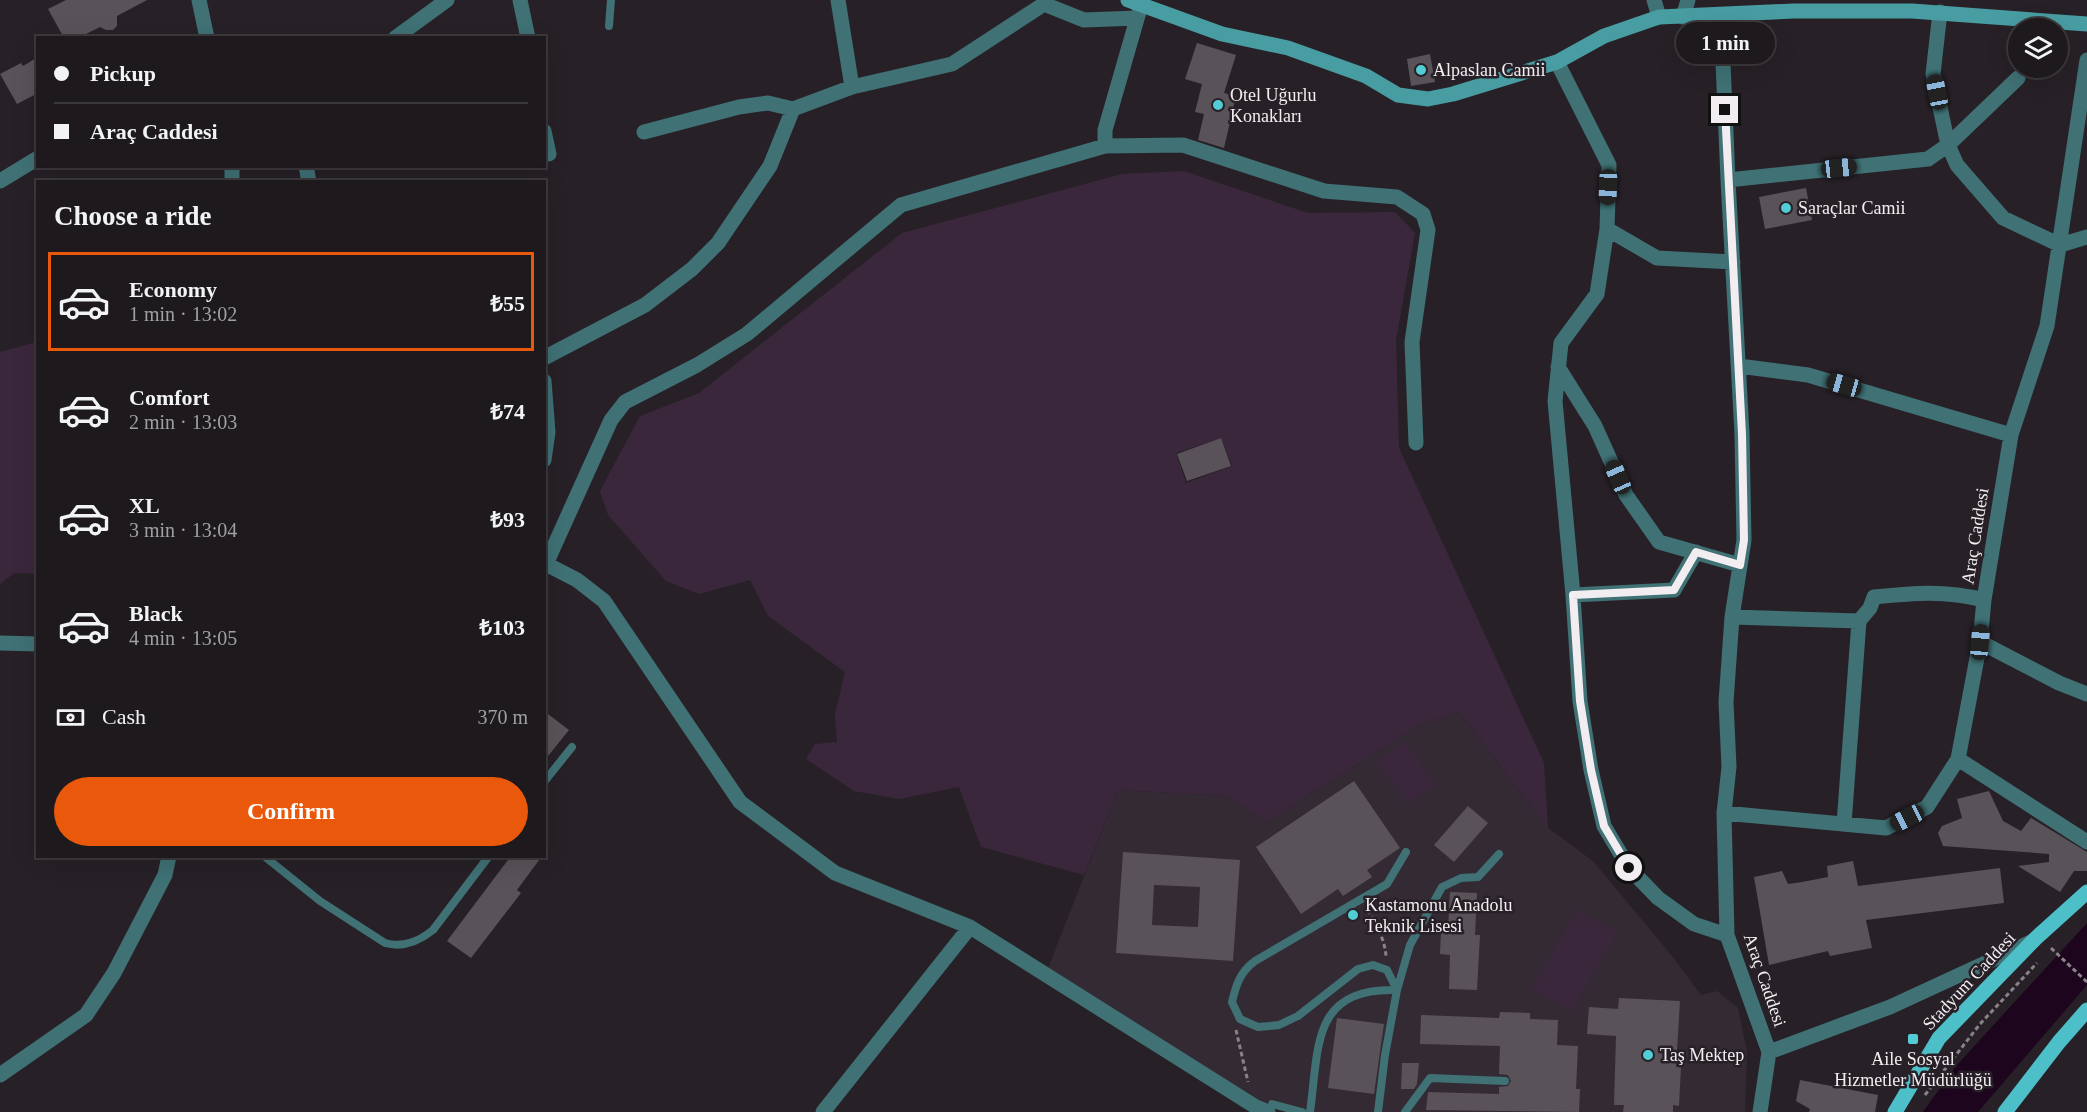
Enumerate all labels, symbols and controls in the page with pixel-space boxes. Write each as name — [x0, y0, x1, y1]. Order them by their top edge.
map controls — [2008, 18, 2068, 78]
button: layers — [2008, 18, 2068, 78]
callout: 1 min — [1676, 23, 1774, 65]
text: 1 min — [1701, 32, 1750, 54]
place label: Alpaslan Camii — [1433, 60, 1545, 80]
text: Pickup — [90, 61, 156, 86]
marker: Alpaslan Camii — [1414, 63, 1428, 77]
car — [1925, 73, 1949, 111]
place label: Otel Uğurlu Konakları — [1230, 85, 1316, 126]
route end — [1711, 96, 1738, 123]
marker: Otel Uğurlu Konakları — [1211, 98, 1225, 112]
text: Araç Caddesi — [90, 119, 218, 144]
car — [1820, 157, 1858, 179]
car — [1598, 169, 1618, 205]
place label: Saraçlar Camii — [1798, 198, 1905, 218]
text: Choose a ride — [54, 201, 212, 231]
marker: Saraçlar Camii — [1779, 201, 1793, 215]
icon: car — [57, 275, 111, 329]
text: Economy — [129, 277, 217, 302]
text: ₺55 — [490, 291, 525, 316]
text: 1 min · 13:02 — [129, 303, 237, 325]
car — [1824, 371, 1864, 399]
icon: car — [57, 383, 111, 437]
text: Comfort — [129, 385, 210, 410]
text: ₺74 — [490, 399, 525, 424]
text: 2 min · 13:03 — [129, 411, 237, 433]
car — [1602, 457, 1634, 497]
street label: Araç Caddesi — [1957, 486, 1993, 586]
icon: car — [57, 491, 111, 545]
text: XL — [129, 493, 160, 518]
text: ₺93 — [490, 507, 525, 532]
text: 3 min · 13:04 — [129, 519, 237, 541]
icon: car — [57, 599, 111, 653]
text: Black — [129, 601, 183, 626]
text: ₺103 — [479, 615, 525, 640]
car — [1969, 623, 1991, 661]
text: 4 min · 13:05 — [129, 627, 237, 649]
icon: cash — [54, 701, 87, 734]
text: Cash — [102, 704, 146, 729]
text: 370 m — [477, 706, 528, 728]
button: Confirm — [54, 777, 528, 846]
car — [1887, 802, 1927, 834]
route start — [1615, 854, 1642, 881]
place label: Kastamonu Anadolu Teknik Lisesi — [1365, 895, 1512, 936]
marker: Kastamonu Anadolu Teknik Lisesi — [1346, 908, 1360, 922]
street label: Stadyum Caddesi — [1919, 928, 2019, 1034]
street label: Araç Caddesi — [1740, 931, 1790, 1029]
marker: Aile Sosyal Hizmetler Müdürlüğü — [1906, 1032, 1920, 1046]
place label: Taş Mektep — [1660, 1045, 1744, 1065]
marker: Taş Mektep — [1641, 1048, 1655, 1062]
place label: Aile Sosyal Hizmetler Müdürlüğü — [1834, 1049, 1992, 1090]

